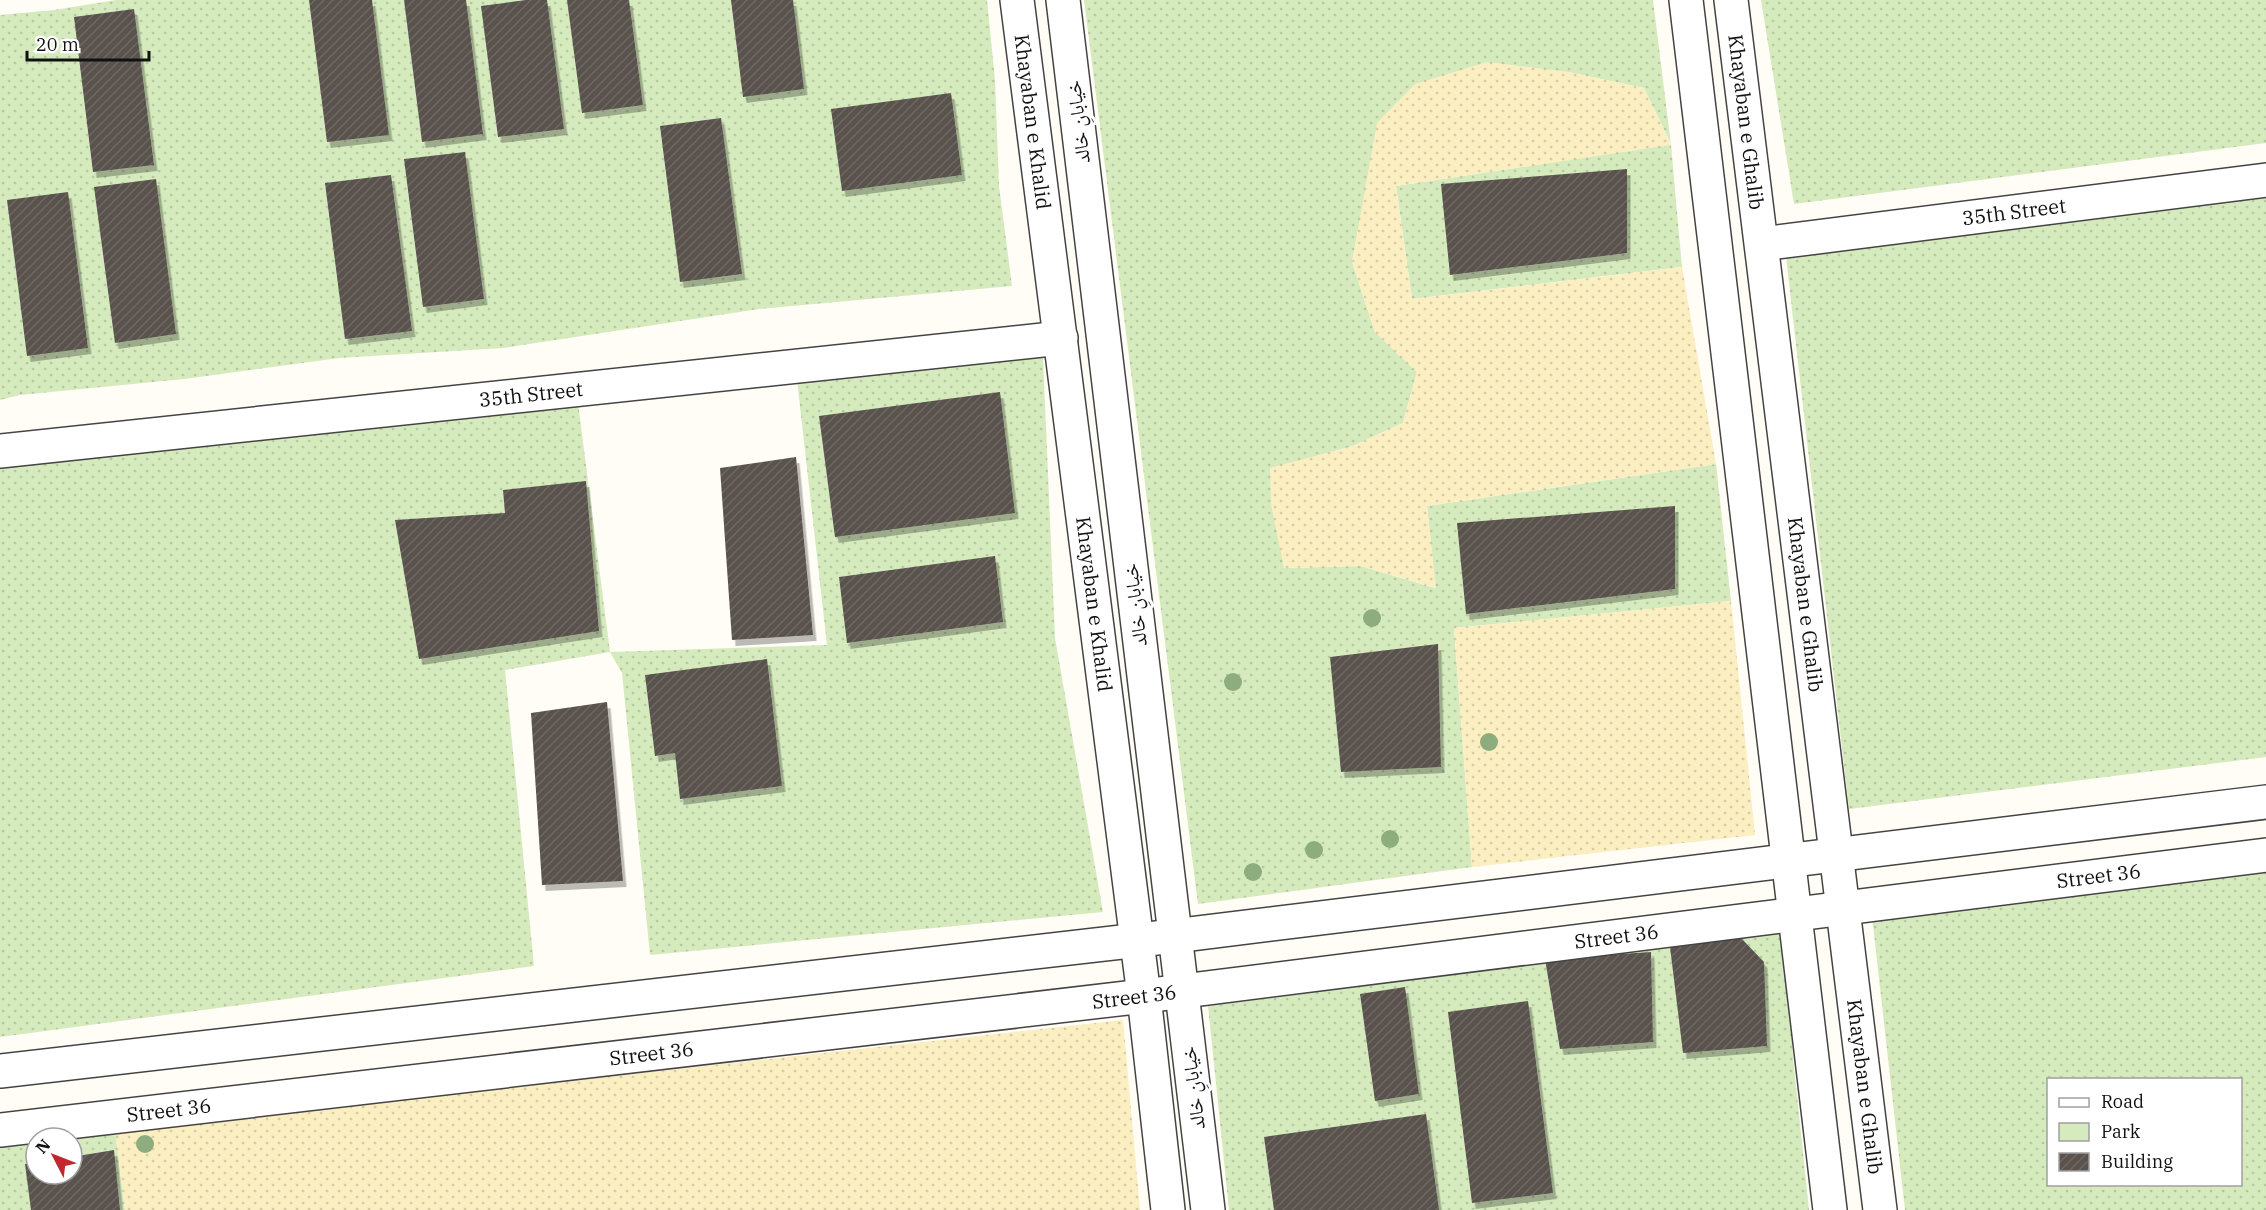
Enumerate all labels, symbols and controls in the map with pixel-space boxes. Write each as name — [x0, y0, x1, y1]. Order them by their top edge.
scale bar — [27, 24, 148, 62]
text: 20 m — [36, 33, 79, 56]
street label: Khayaban e Khalid — [1009, 33, 1058, 211]
street label: Khayaban e Ghalib — [1722, 33, 1771, 211]
street label: خیابانِ خالد — [1059, 78, 1100, 165]
street label: 35th Street — [1960, 192, 2067, 231]
street label: 35th Street — [478, 375, 584, 413]
street label: Khayaban e Khalid — [1070, 515, 1119, 693]
street label: Khayaban e Ghalib — [1782, 515, 1830, 694]
street label: خیابانِ خالد — [1116, 561, 1157, 648]
street label: Street 36 — [2055, 857, 2142, 894]
street label: Street 36 — [1573, 917, 1660, 955]
street label: Street 36 — [1090, 978, 1178, 1015]
street label: Khayaban e Ghalib — [1841, 997, 1890, 1176]
street label: Street 36 — [608, 1035, 695, 1072]
street label: خیابانِ خالد — [1174, 1044, 1215, 1131]
legend — [2047, 1078, 2242, 1186]
text: Road — [2101, 1090, 2144, 1113]
street label: Street 36 — [125, 1091, 213, 1128]
text: Park — [2101, 1120, 2141, 1143]
north arrow — [24, 1126, 84, 1186]
text: N — [31, 1135, 55, 1157]
text: Building — [2101, 1150, 2173, 1173]

